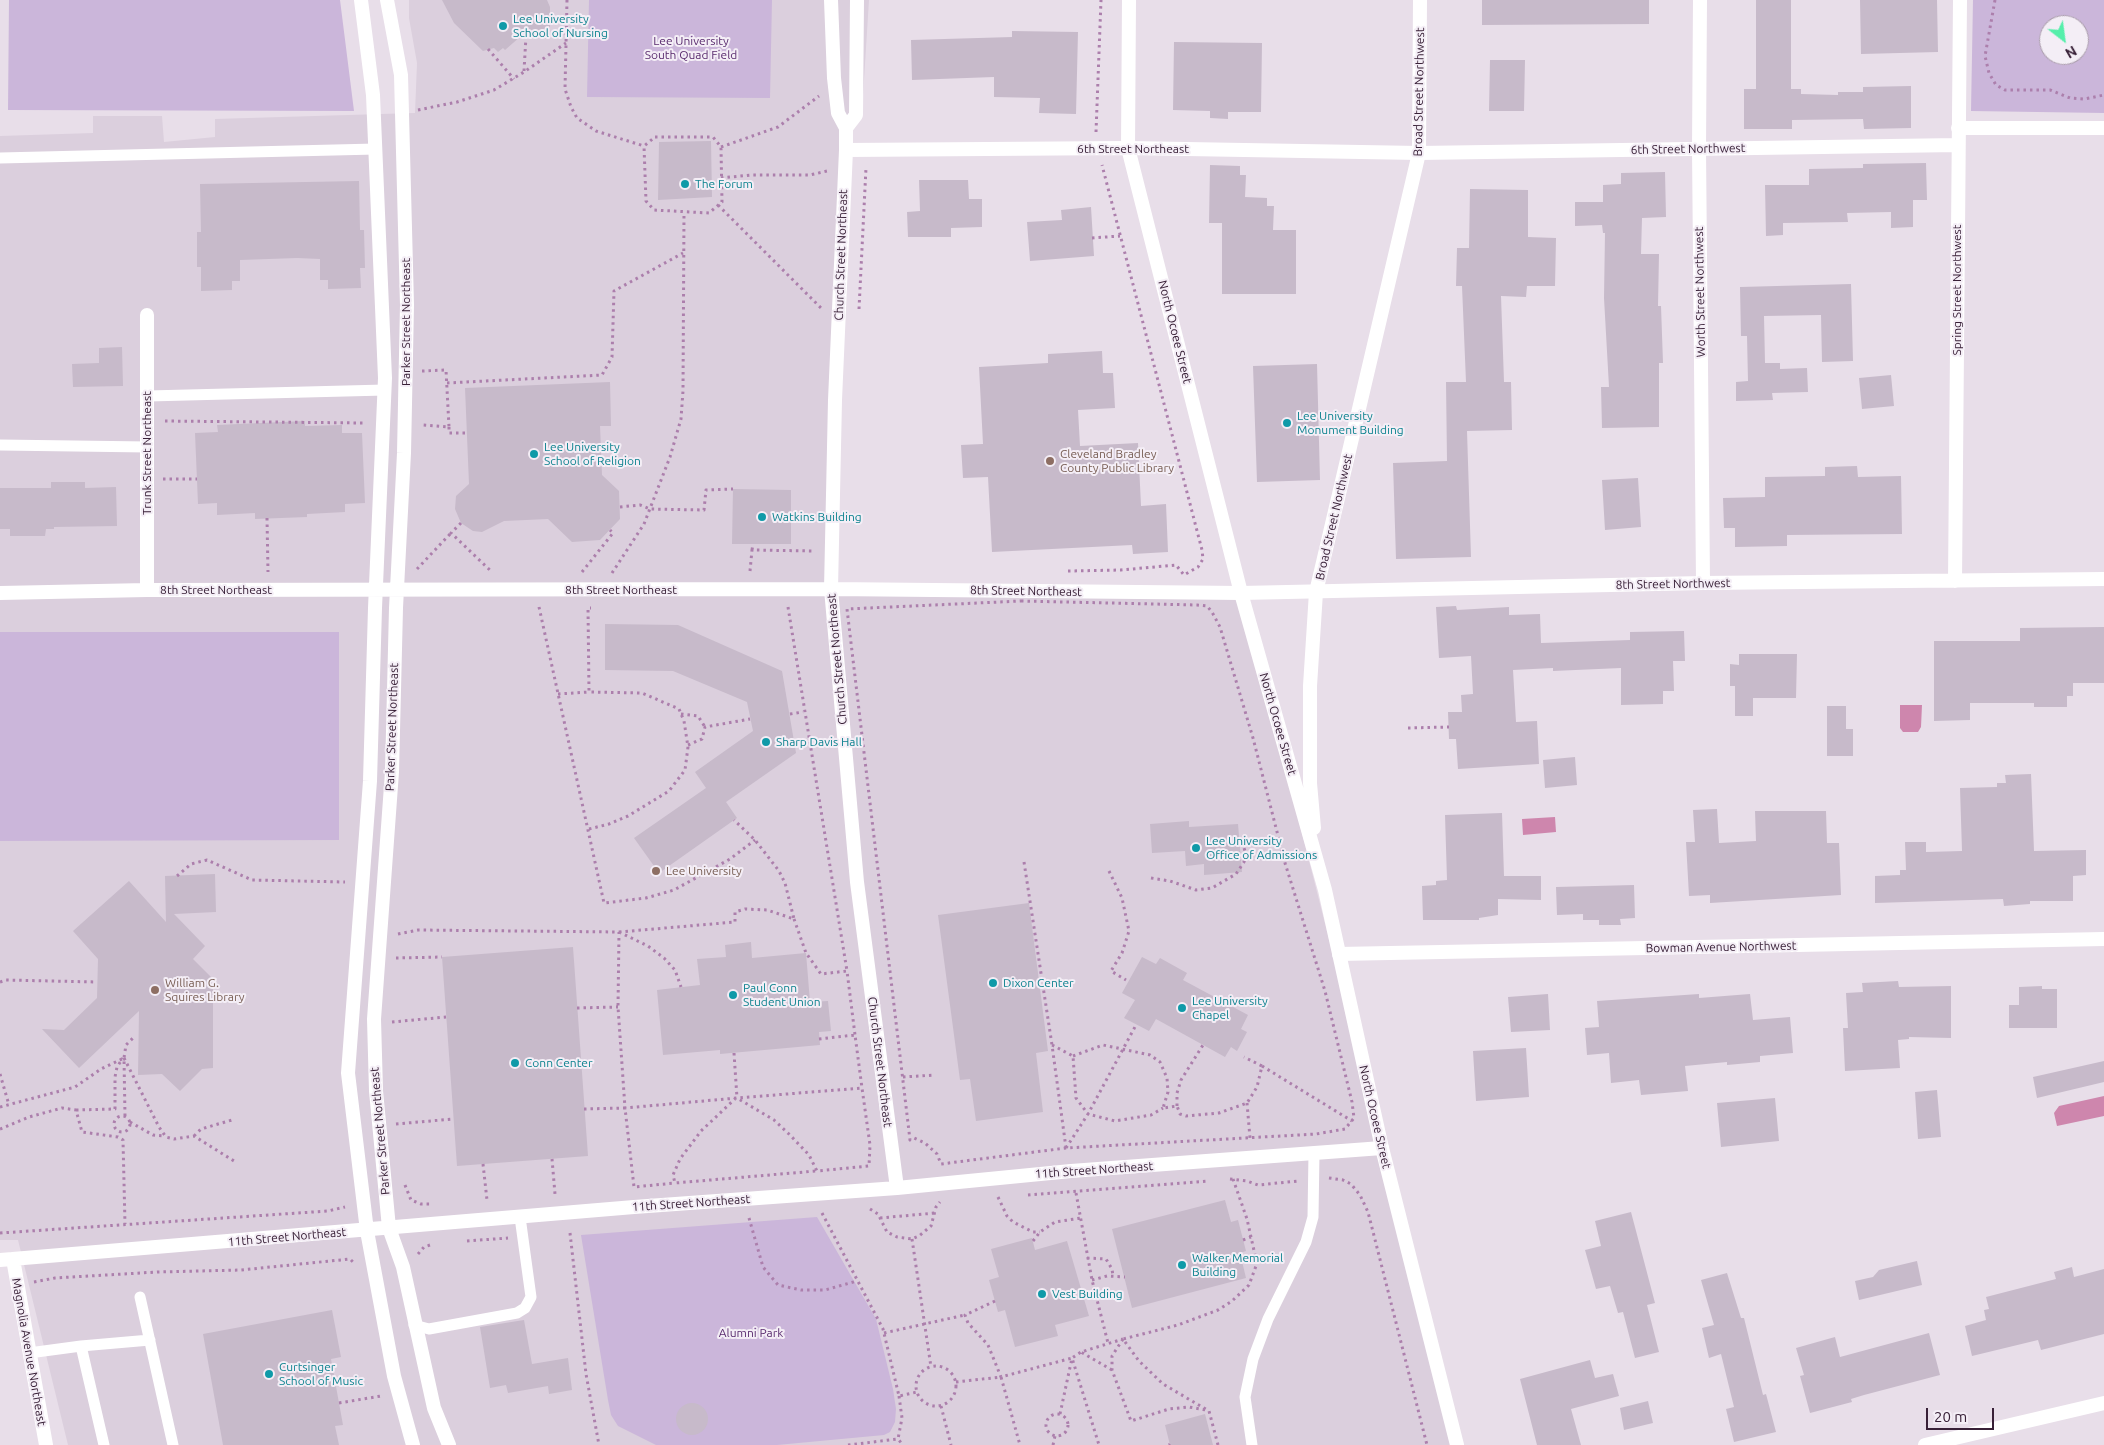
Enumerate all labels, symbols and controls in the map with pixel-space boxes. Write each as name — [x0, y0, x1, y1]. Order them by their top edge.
place label: Lee University School of Nursing — [513, 12, 608, 40]
north arrow — [2039, 15, 2089, 65]
marker: Lee University School of Nursing — [497, 20, 509, 32]
street label: Broad Street Northwest — [1411, 27, 1427, 157]
park label: Lee University South Quad Field — [645, 34, 737, 62]
text: N — [2062, 43, 2080, 62]
street label: 6th Street Northwest — [1630, 141, 1746, 157]
street label: 6th Street Northeast — [1077, 142, 1189, 156]
place label: The Forum — [695, 177, 753, 191]
marker: The Forum — [679, 178, 691, 190]
street label: Church Street Northeast — [832, 189, 850, 321]
street label: Spring Street Northwest — [1950, 224, 1964, 356]
street label: Worth Street Northwest — [1692, 227, 1708, 357]
street label: Parker Street Northeast — [399, 258, 413, 386]
street label: North Ocoee Street — [1155, 279, 1195, 385]
street label: Trunk Street Northeast — [140, 391, 154, 515]
place label: Lee University Monument Building — [1297, 409, 1404, 437]
marker: Lee University Monument Building — [1281, 417, 1293, 429]
place label: Lee University School of Religion — [544, 440, 641, 468]
place label: Cleveland Bradley County Public Library — [1060, 447, 1174, 475]
marker: Lee University School of Religion — [528, 448, 540, 460]
street label: Broad Street Northwest — [1312, 453, 1356, 581]
marker: Cleveland Bradley County Public Library — [1044, 455, 1056, 467]
place label: Watkins Building — [772, 510, 862, 524]
marker: Watkins Building — [756, 511, 768, 523]
street label: 8th Street Northwest — [1615, 576, 1731, 592]
street label: 8th Street Northeast — [160, 583, 272, 597]
street label: 8th Street Northeast — [565, 583, 677, 597]
street label: 8th Street Northeast — [970, 583, 1082, 599]
street label: Church Street Northeast — [824, 593, 850, 725]
street label: Parker Street Northeast — [383, 663, 401, 791]
street label: North Ocoee Street — [1256, 671, 1300, 777]
place label: Sharp Davis Hall — [776, 735, 862, 749]
marker: Sharp Davis Hall — [760, 736, 772, 748]
place label: Lee University Office of Admissions — [1206, 834, 1317, 862]
marker: Lee University Office of Admissions — [1190, 842, 1202, 854]
place label: Lee University — [666, 864, 742, 878]
marker: Lee University — [650, 865, 662, 877]
street label: Bowman Avenue Northwest — [1645, 938, 1797, 956]
place label: William G. Squires Library — [165, 976, 245, 1004]
place label: Dixon Center — [1003, 976, 1074, 990]
marker: Dixon Center — [987, 977, 999, 989]
place label: Paul Conn Student Union — [743, 981, 821, 1009]
marker: William G. Squires Library — [149, 984, 161, 996]
marker: Paul Conn Student Union — [727, 989, 739, 1001]
place label: Lee University Chapel — [1192, 994, 1268, 1022]
street label: Church Street Northeast — [865, 996, 895, 1128]
marker: Lee University Chapel — [1176, 1002, 1188, 1014]
place label: Conn Center — [525, 1056, 592, 1070]
marker: Conn Center — [509, 1057, 521, 1069]
street label: North Ocoee Street — [1356, 1064, 1394, 1170]
street label: Parker Street Northeast — [367, 1067, 393, 1195]
street label: 11th Street Northeast — [1034, 1159, 1154, 1181]
street label: 11th Street Northeast — [631, 1192, 751, 1214]
street label: 11th Street Northeast — [227, 1225, 347, 1249]
place label: Walker Memorial Building — [1192, 1251, 1283, 1279]
marker: Walker Memorial Building — [1176, 1259, 1188, 1271]
street label: Magnolia Avenue Northeast — [9, 1277, 49, 1427]
place label: Vest Building — [1052, 1287, 1123, 1301]
marker: Vest Building — [1036, 1288, 1048, 1300]
park label: Alumni Park — [719, 1326, 783, 1340]
place label: Curtsinger School of Music — [279, 1360, 363, 1388]
marker: Curtsinger School of Music — [263, 1368, 275, 1380]
scale bar — [1929, 1398, 1996, 1430]
text: 20 m — [1934, 1408, 1967, 1425]

